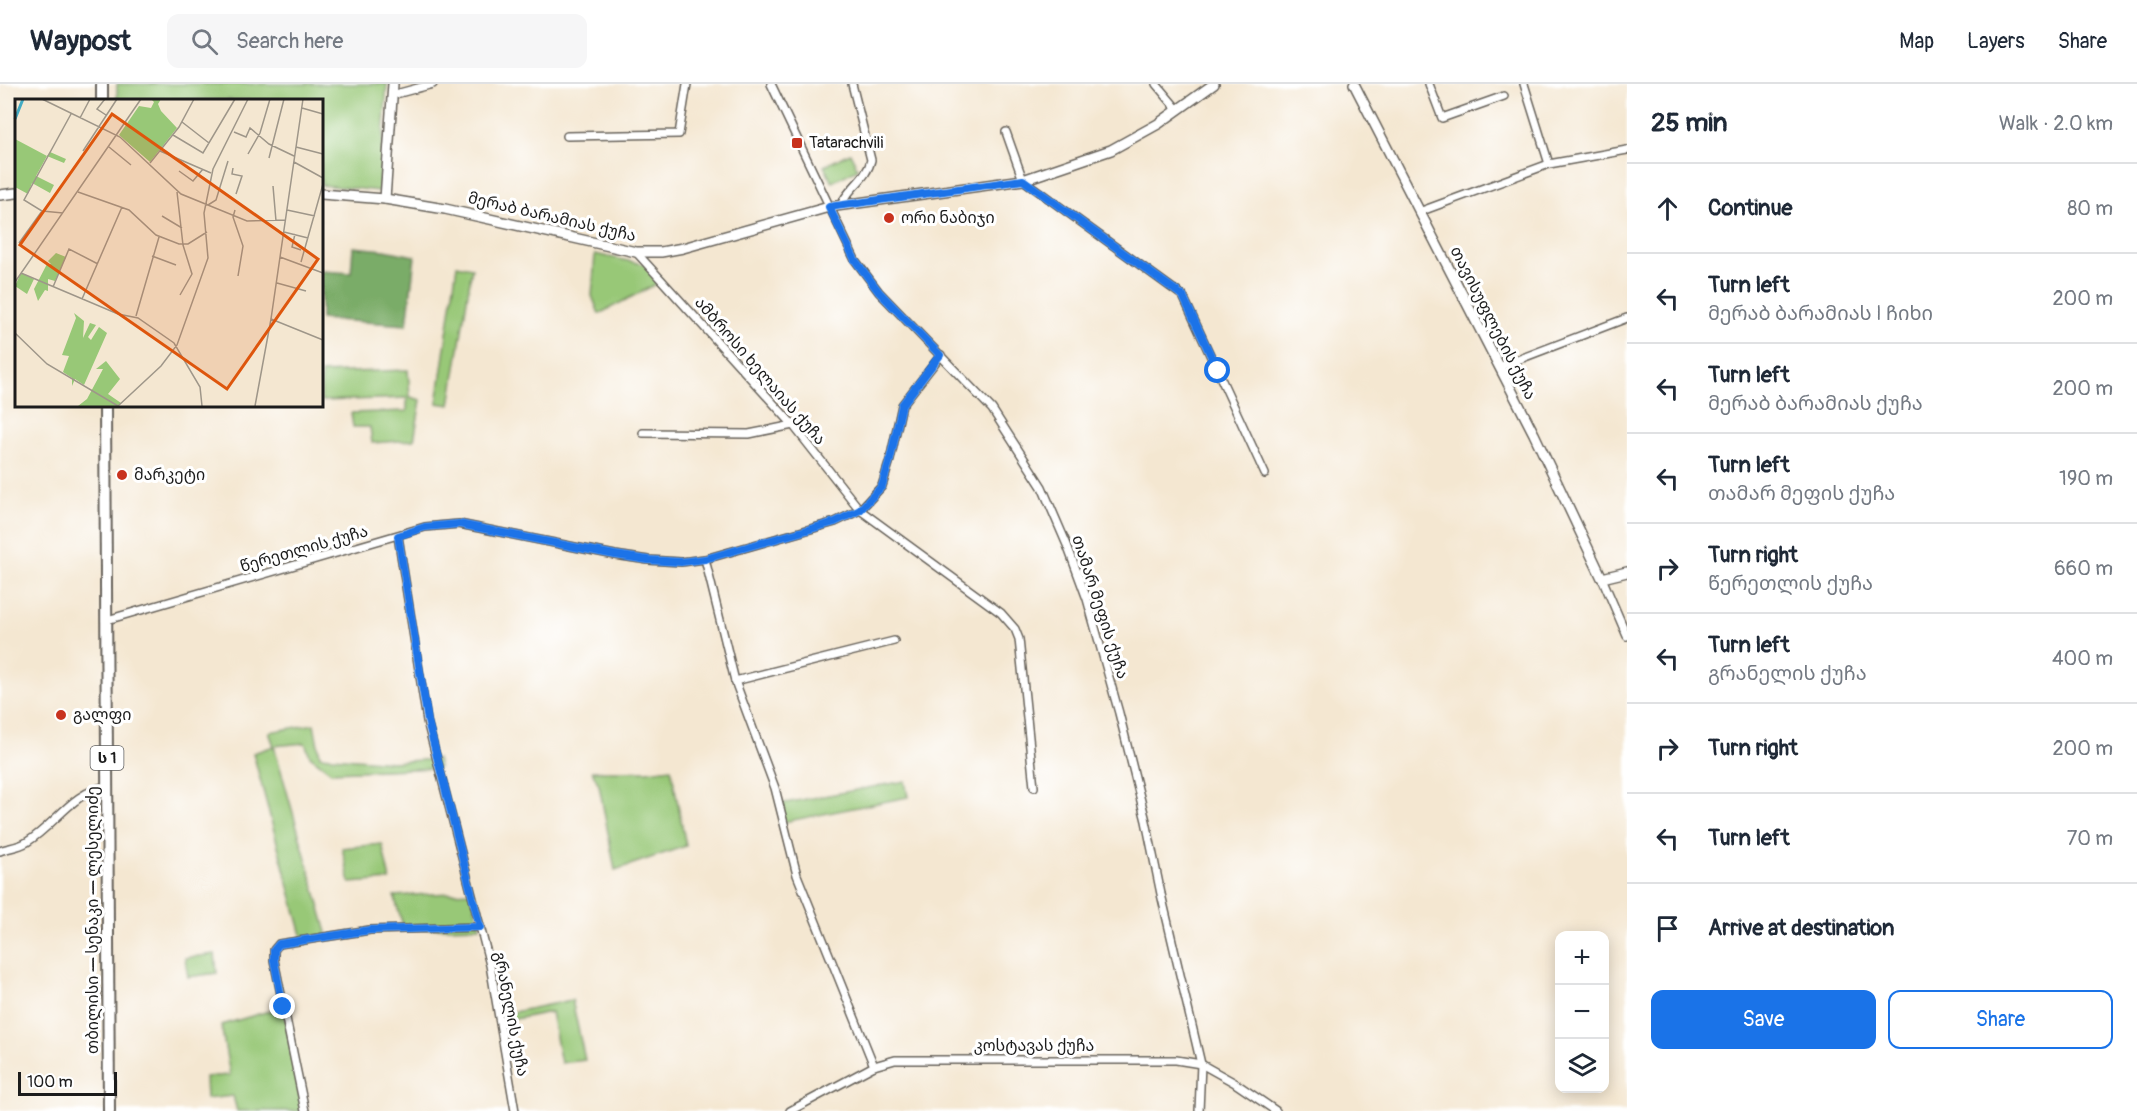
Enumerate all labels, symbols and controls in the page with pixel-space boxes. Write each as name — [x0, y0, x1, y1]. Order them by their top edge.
search box — [167, 14, 587, 68]
text: Waypost — [30, 24, 131, 59]
icon: search — [188, 25, 221, 58]
text: Search here — [236, 27, 343, 55]
text: Map — [1899, 28, 1934, 55]
text: Layers — [1967, 28, 2025, 55]
text: Share — [2058, 28, 2107, 55]
inset map — [15, 99, 322, 406]
text: 25 min — [1651, 107, 1727, 139]
text: Walk · 2.0 km — [1999, 111, 2113, 136]
place label: Tatarachvili — [809, 133, 883, 153]
marker: Tatarachvili — [790, 136, 804, 150]
street label: მერაბ ბარამიას ქუჩა — [466, 188, 638, 246]
icon: ahead — [1651, 192, 1684, 225]
text: Continue — [1708, 194, 1792, 222]
text: 80 m — [2067, 196, 2113, 221]
place label: ორი ნაბიჯი — [901, 208, 995, 228]
marker: ორი ნაბიჯი — [882, 211, 896, 225]
street label: თავისუფლების ქუჩა — [1446, 243, 1540, 403]
text: Turn left — [1708, 271, 1790, 299]
icon: left — [1651, 282, 1684, 315]
text: 200 m — [2052, 286, 2113, 311]
street label: ამბროსი ხელაიას ქუჩა — [690, 293, 830, 449]
text: მერაბ ბარამიას I ჩიხი — [1708, 301, 1933, 326]
route start — [1204, 357, 1230, 383]
text: Turn left — [1708, 361, 1790, 389]
icon: left — [1651, 372, 1684, 405]
text: 200 m — [2052, 376, 2113, 401]
text: მერაბ ბარამიას ქუჩა — [1708, 391, 1923, 416]
text: Turn left — [1708, 451, 1790, 479]
icon: left — [1651, 462, 1684, 495]
place label: მარკეტი — [134, 465, 205, 485]
text: 190 m — [2059, 466, 2113, 491]
marker: მარკეტი — [115, 468, 129, 482]
text: თამარ მეფის ქუჩა — [1708, 481, 1895, 506]
street label: წერეთლის ქუჩა — [238, 521, 370, 577]
street label: თამარ მეფის ქუჩა — [1067, 533, 1133, 681]
text: Turn right — [1708, 541, 1798, 569]
icon: right — [1651, 552, 1684, 585]
text: 660 m — [2054, 556, 2113, 581]
text: წერეთლის ქუჩა — [1708, 571, 1873, 596]
text: Turn left — [1708, 631, 1790, 659]
icon: left — [1651, 642, 1684, 675]
text: 400 m — [2052, 646, 2113, 671]
text: გრანელის ქუჩა — [1708, 661, 1867, 686]
place label: გალფი — [73, 705, 131, 725]
marker: გალფი — [54, 708, 68, 722]
icon: right — [1651, 732, 1684, 765]
text: Turn right — [1708, 734, 1798, 762]
text: 200 m — [2052, 736, 2113, 761]
road number: ს 1 — [90, 746, 124, 770]
street label: თბილისი — სენაკი — ლესელიძე — [83, 786, 103, 1054]
icon: left — [1651, 822, 1684, 855]
text: Turn left — [1708, 824, 1790, 852]
text: 70 m — [2067, 826, 2113, 851]
icon: arrive — [1651, 912, 1684, 945]
text: Arrive at destination — [1708, 914, 1894, 942]
map controls — [1555, 931, 1609, 1093]
button: + — [1555, 931, 1609, 985]
street label: გრანელის ქუჩა — [489, 950, 533, 1078]
button: − — [1555, 985, 1609, 1039]
button: Save — [1651, 990, 1876, 1049]
button: Share — [1888, 990, 2113, 1049]
route end — [269, 993, 295, 1019]
street label: კოსტავას ქუჩა — [974, 1036, 1094, 1056]
button: layers — [1555, 1039, 1609, 1093]
scale bar — [18, 1069, 117, 1096]
text: 100 m — [27, 1072, 73, 1092]

